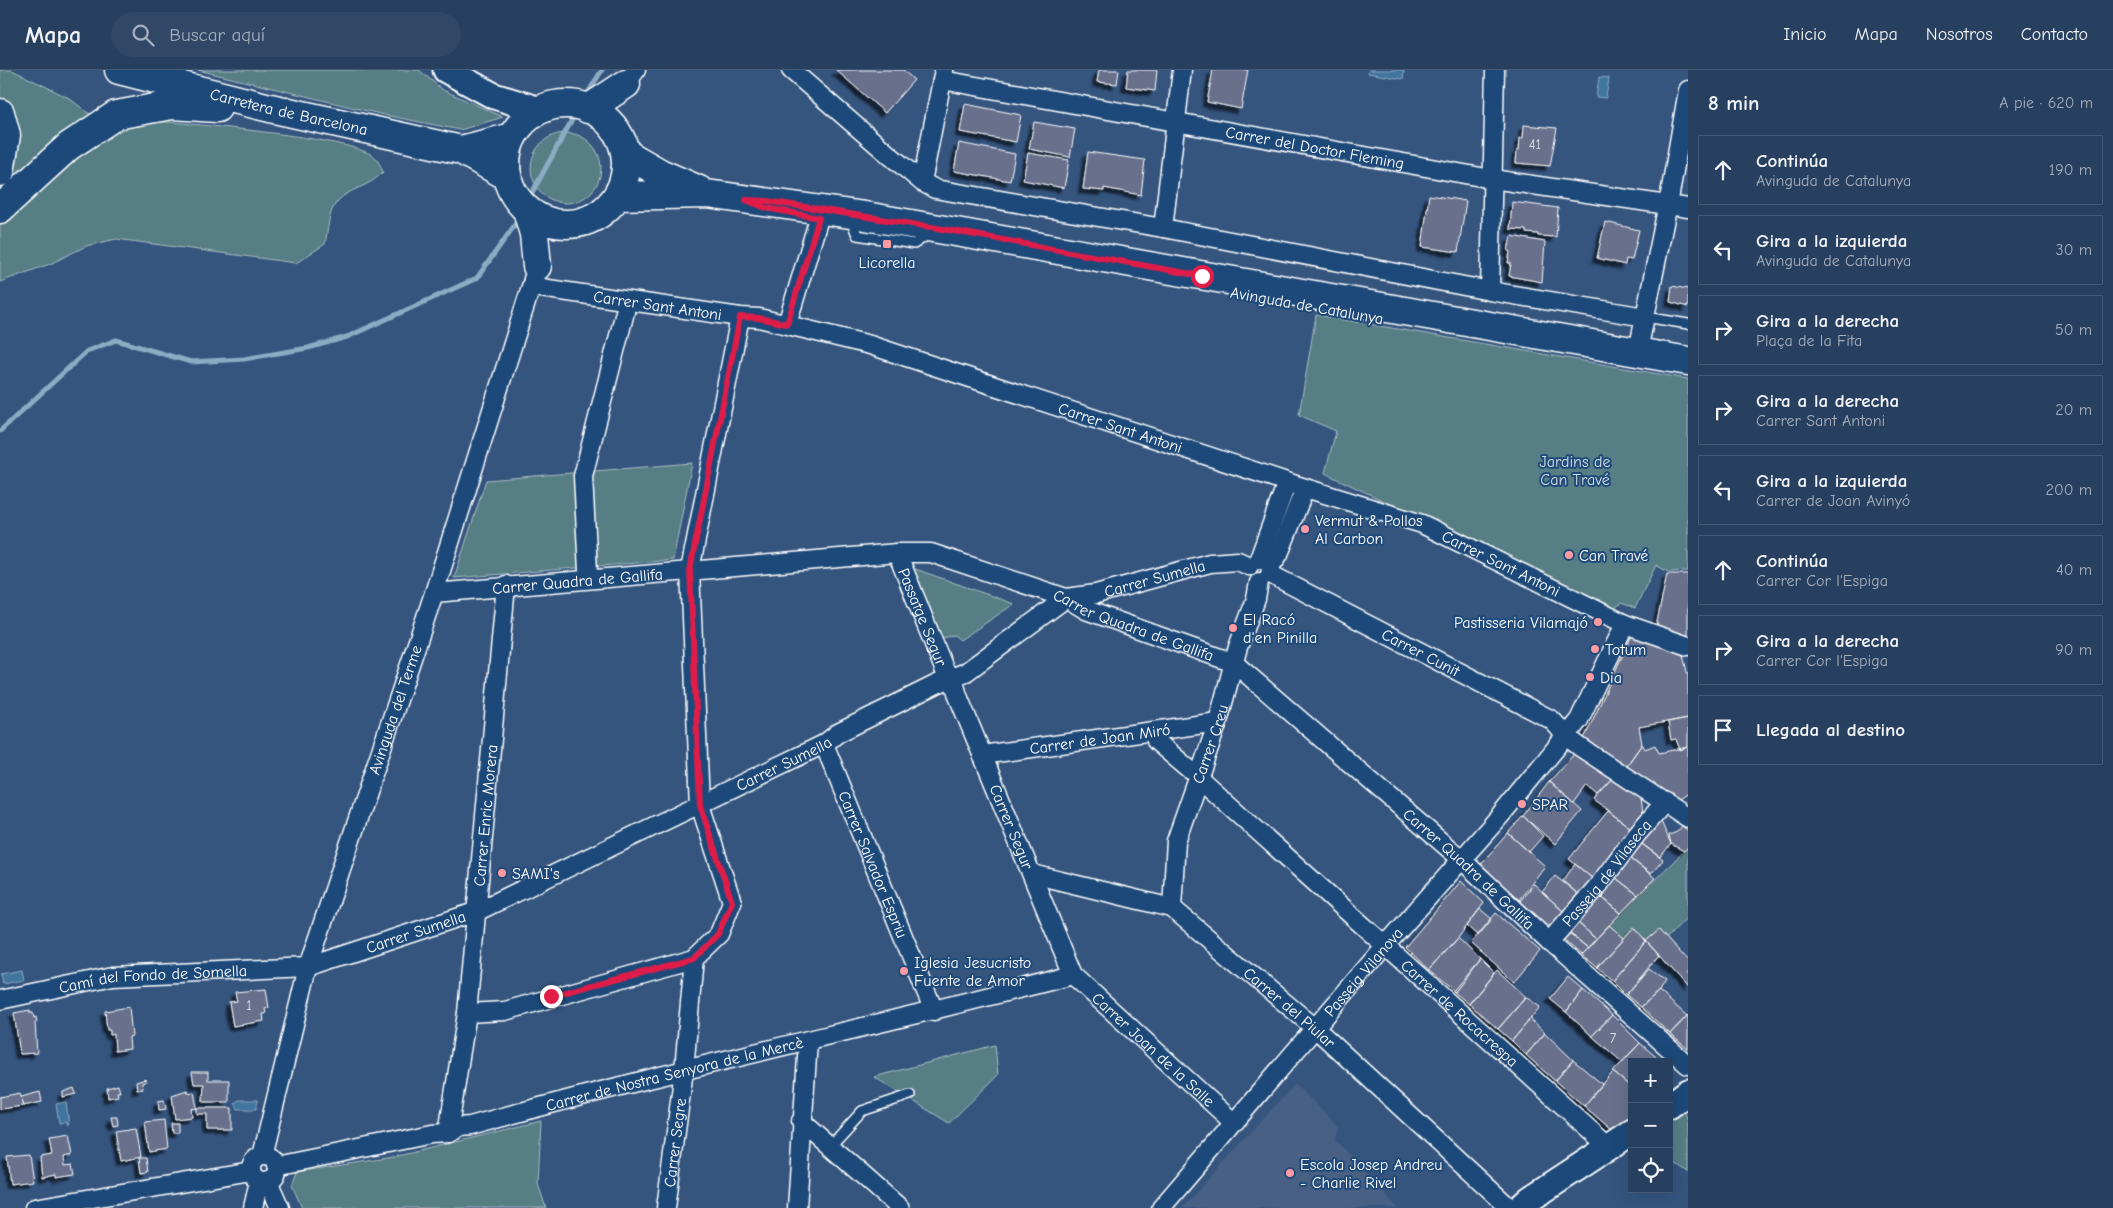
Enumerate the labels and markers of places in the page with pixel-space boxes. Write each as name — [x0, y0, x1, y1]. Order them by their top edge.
marker: Licorella — [881, 238, 893, 250]
place label: Licorella — [858, 254, 916, 272]
place label: Vermut & Pollos Al Carbon — [1315, 512, 1423, 548]
marker: Vermut & Pollos Al Carbon — [1299, 523, 1311, 535]
place label: Can Travé — [1579, 547, 1648, 565]
marker: Can Travé — [1563, 549, 1575, 561]
place label: El Racó d'en Pinilla — [1243, 611, 1317, 647]
place label: Pastisseria Vilamajó — [1454, 614, 1588, 632]
marker: Pastisseria Vilamajó — [1592, 616, 1604, 628]
marker: El Racó d'en Pinilla — [1227, 622, 1239, 634]
place label: Totum — [1605, 641, 1646, 659]
marker: Totum — [1589, 643, 1601, 655]
place label: Dia — [1600, 669, 1622, 687]
marker: Dia — [1584, 671, 1596, 683]
place label: SPAR — [1532, 796, 1568, 814]
marker: SPAR — [1516, 798, 1528, 810]
place label: SAMI's — [512, 865, 560, 883]
marker: SAMI's — [496, 867, 508, 879]
place label: Iglesia Jesucristo Fuente de Amor — [914, 954, 1031, 990]
marker: Iglesia Jesucristo Fuente de Amor — [898, 965, 910, 977]
place label: Escola Josep Andreu - Charlie Rivel — [1300, 1156, 1443, 1192]
marker: Escola Josep Andreu - Charlie Rivel — [1284, 1167, 1296, 1179]

